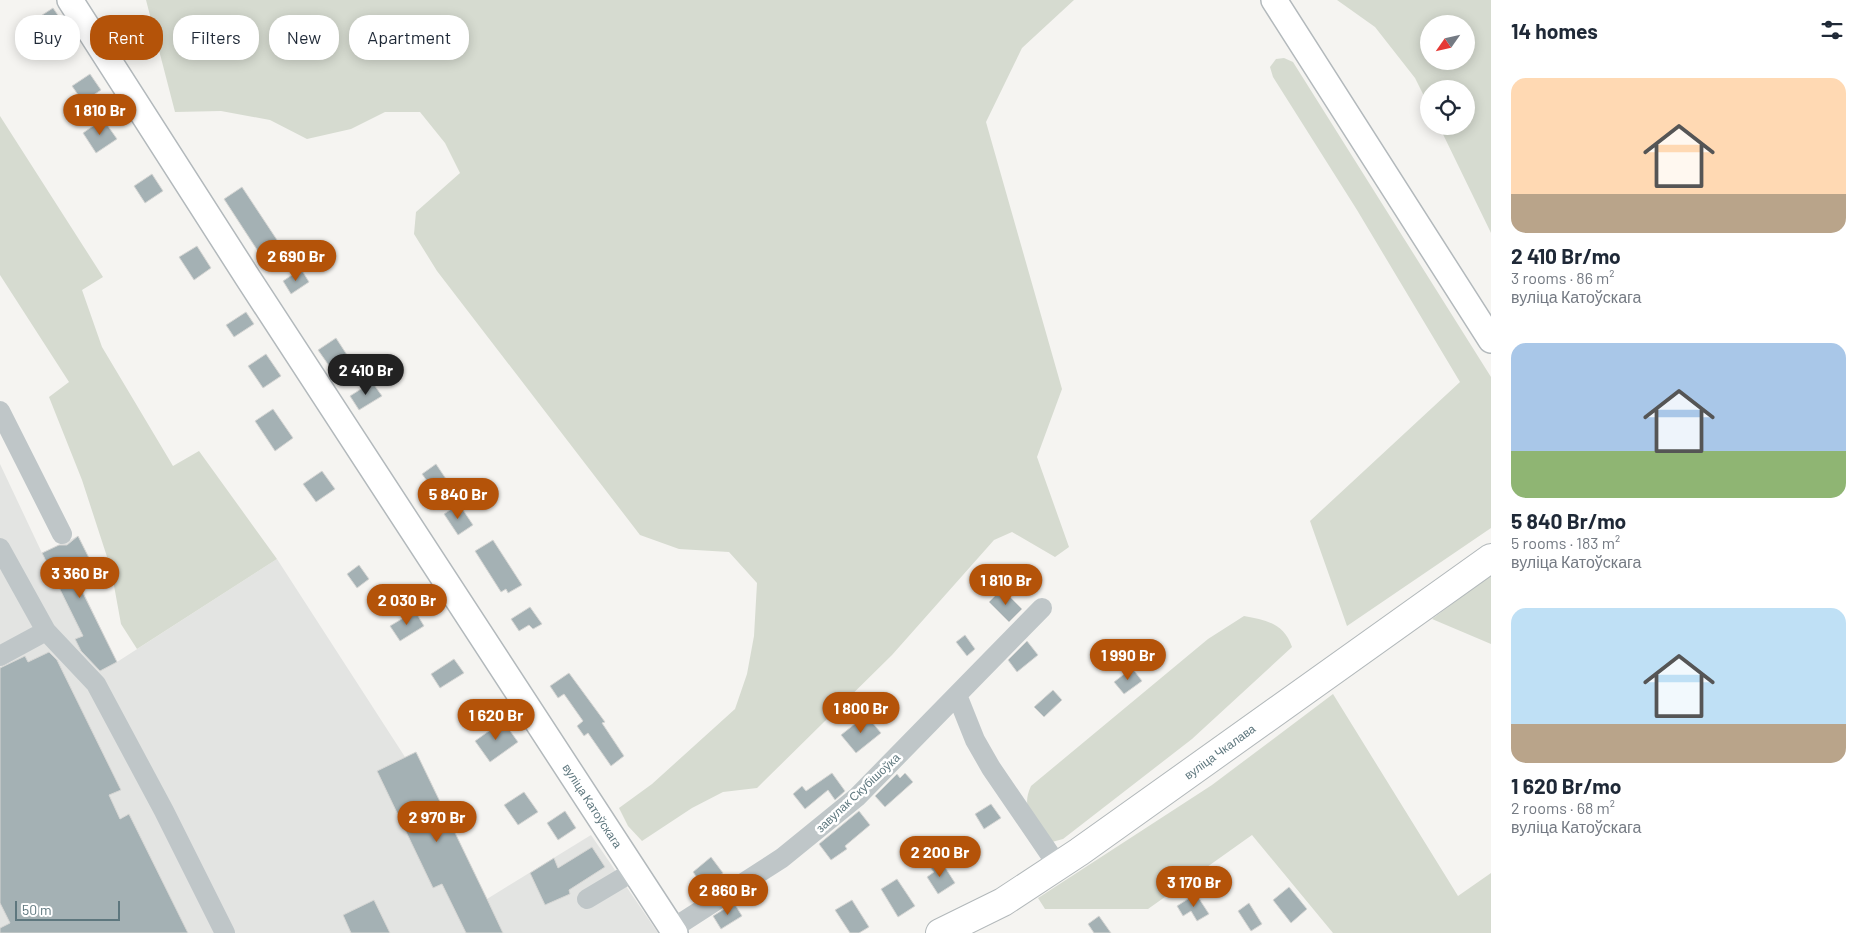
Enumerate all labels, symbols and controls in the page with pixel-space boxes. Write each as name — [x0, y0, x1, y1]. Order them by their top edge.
chip: Buy — [15, 15, 80, 60]
chip: Rent — [90, 15, 163, 60]
chip: Filters — [173, 15, 259, 60]
chip: New — [269, 15, 339, 60]
chip: Apartment — [349, 15, 469, 60]
north arrow — [1420, 15, 1475, 70]
map controls — [1420, 15, 1475, 135]
icon: filters — [1818, 16, 1846, 44]
text: 14 homes — [1511, 18, 1598, 43]
button: locate — [1420, 80, 1475, 135]
pin: 1 810 Br — [48, 94, 152, 136]
text: 1 810 Br — [74, 100, 126, 119]
icon: home — [1634, 111, 1724, 201]
pin: 2 690 Br — [244, 240, 348, 282]
text: 2 410 Br/mo — [1511, 243, 1621, 268]
text: 2 690 Br — [267, 246, 325, 265]
text: 3 rooms · 86 m² — [1511, 268, 1615, 287]
text: вуліца Катоўскага — [1511, 287, 1642, 306]
pin: 2 410 Br — [314, 354, 418, 396]
text: 2 410 Br — [339, 360, 393, 379]
icon: home — [1634, 376, 1724, 466]
pin: 5 840 Br — [406, 478, 510, 520]
text: 5 840 Br — [429, 484, 487, 503]
text: 5 840 Br/mo — [1511, 508, 1626, 533]
text: 5 rooms · 183 m² — [1511, 533, 1620, 552]
text: вуліца Катоўскага — [1511, 552, 1642, 571]
pin: 3 360 Br — [28, 556, 132, 599]
text: 3 360 Br — [51, 563, 109, 582]
pin: 1 810 Br — [954, 564, 1058, 606]
text: 1 810 Br — [980, 570, 1032, 589]
pin: 2 030 Br — [355, 584, 459, 626]
text: 2 030 Br — [378, 590, 436, 609]
pin: 1 990 Br — [1076, 638, 1180, 681]
icon: home — [1634, 641, 1724, 731]
text: 1 990 Br — [1101, 645, 1155, 664]
pin: 1 800 Br — [809, 692, 913, 734]
pin: 1 620 Br — [444, 698, 548, 741]
text: 1 800 Br — [833, 698, 889, 717]
text: 1 620 Br — [469, 705, 523, 724]
street label: вуліца Чкалава — [1181, 721, 1258, 782]
street label: завулак Скубішоўка — [812, 750, 903, 835]
street label: вуліца Катоўскага — [559, 761, 626, 851]
text: 1 620 Br/mo — [1511, 773, 1621, 798]
text: 2 rooms · 68 m² — [1511, 798, 1615, 817]
pin: 2 970 Br — [385, 800, 489, 843]
text: 2 970 Br — [409, 807, 465, 826]
text: вуліца Катоўскага — [1511, 817, 1642, 836]
pin: 2 200 Br — [888, 836, 992, 878]
text: 2 200 Br — [911, 842, 969, 861]
pin: 3 170 Br — [1142, 866, 1246, 908]
text: 3 170 Br — [1167, 872, 1221, 891]
pin: 2 860 Br — [676, 874, 780, 916]
text: 2 860 Br — [699, 880, 757, 899]
scale bar — [15, 898, 120, 921]
text: 50 m — [22, 901, 51, 918]

